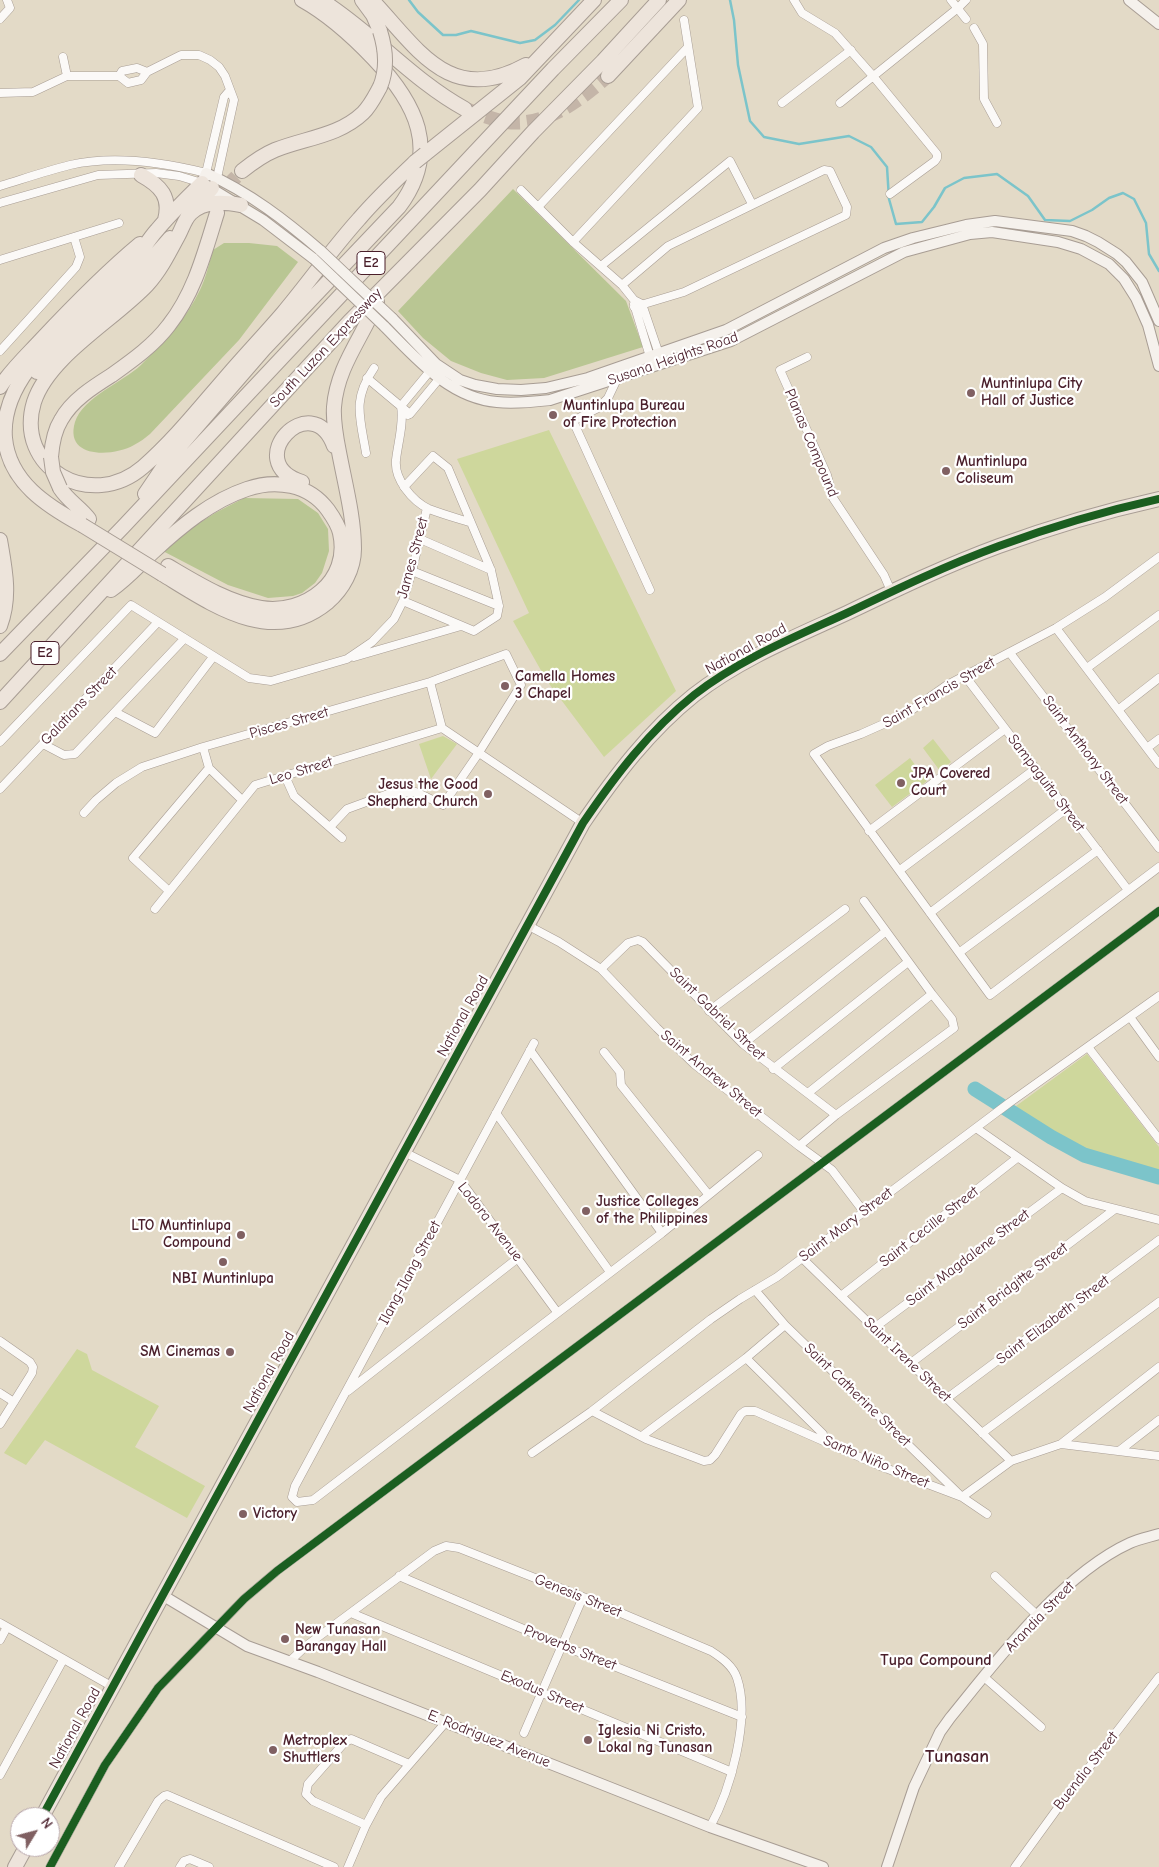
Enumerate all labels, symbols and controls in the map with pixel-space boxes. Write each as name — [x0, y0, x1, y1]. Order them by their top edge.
road number: E2 — [357, 252, 385, 274]
street label: South Luzon Expressway — [266, 285, 386, 411]
street label: Susana Heights Road — [605, 328, 741, 390]
place label: Muntinlupa City Hall of Justice — [981, 375, 1082, 410]
street label: Planas Compound — [780, 386, 842, 500]
marker: Muntinlupa City Hall of Justice — [965, 387, 977, 399]
place label: Muntinlupa Bureau of Fire Protection — [563, 397, 685, 432]
marker: Muntinlupa Bureau of Fire Protection — [547, 409, 559, 421]
place label: Muntinlupa Coliseum — [956, 453, 1027, 488]
marker: Muntinlupa Coliseum — [940, 465, 952, 477]
street label: James Street — [394, 515, 432, 601]
street label: National Road — [702, 619, 790, 679]
road number: E2 — [31, 641, 59, 664]
street label: Saint Francis Street — [880, 653, 998, 733]
street label: Galatians Street — [37, 663, 121, 749]
place label: Camella Homes 3 Chapel — [515, 668, 615, 703]
marker: Camella Homes 3 Chapel — [499, 680, 511, 692]
street label: Saint Anthony Street — [1038, 692, 1132, 808]
street label: Pisces Street — [247, 703, 331, 743]
street label: Sampaguita Street — [1004, 731, 1088, 835]
street label: Leo Street — [267, 753, 335, 789]
place label: JPA Covered Court — [911, 765, 990, 800]
place label: Jesus the Good Shepherd Church — [367, 776, 478, 811]
marker: JPA Covered Court — [895, 777, 907, 789]
marker: Jesus the Good Shepherd Church — [482, 788, 494, 800]
street label: Saint Gabriel Street — [665, 964, 769, 1064]
street label: National Road — [433, 972, 493, 1060]
street label: Saint Andrew Street — [657, 1026, 765, 1122]
street label: Lodora Avenue — [454, 1179, 526, 1265]
street label: Saint Cecille Street — [876, 1183, 982, 1271]
street label: Saint Mary Street — [796, 1184, 896, 1266]
place label: Justice Colleges of the Philippines — [596, 1193, 708, 1228]
marker: Justice Colleges of the Philippines — [580, 1205, 592, 1217]
street label: Saint Magdalene Street — [903, 1206, 1033, 1310]
place label: LTO Muntinlupa Compound — [131, 1217, 231, 1252]
street label: Ilang-Ilang Street — [375, 1218, 445, 1328]
marker: LTO Muntinlupa Compound — [235, 1229, 247, 1241]
street label: Saint Bridgitte Street — [954, 1239, 1072, 1333]
marker: NBI Muntinlupa — [217, 1256, 229, 1268]
place label: NBI Muntinlupa — [172, 1270, 274, 1288]
street label: Saint Elizabeth Street — [993, 1272, 1113, 1368]
street label: Saint Irene Street — [860, 1314, 954, 1406]
street label: National Road — [239, 1328, 299, 1416]
street label: Saint Catherine Street — [800, 1339, 914, 1451]
place label: SM Cinemas — [140, 1343, 220, 1361]
marker: SM Cinemas — [224, 1346, 236, 1358]
street label: Santo Niño Street — [820, 1432, 932, 1492]
place label: Victory — [253, 1505, 297, 1523]
marker: Victory — [237, 1508, 249, 1520]
street label: Genesis Street — [532, 1570, 624, 1622]
street label: Arandia Street — [1002, 1578, 1078, 1656]
place label: New Tunasan Barangay Hall — [295, 1621, 387, 1656]
street label: Proverbs Street — [521, 1621, 619, 1675]
marker: New Tunasan Barangay Hall — [279, 1633, 291, 1645]
district label: Tupa Compound — [880, 1650, 992, 1670]
street label: Exodus Street — [498, 1666, 586, 1718]
street label: National Road — [45, 1684, 105, 1772]
street label: E. Rodriguez Avenue — [425, 1706, 553, 1772]
place label: Iglesia Ni Cristo, Lokal ng Tunasan — [598, 1722, 712, 1757]
street label: Buendia Street — [1050, 1728, 1122, 1814]
place label: Metroplex Shuttlers — [283, 1732, 347, 1767]
marker: Iglesia Ni Cristo, Lokal ng Tunasan — [582, 1734, 594, 1746]
marker: Metroplex Shuttlers — [267, 1744, 279, 1756]
district label: Tunasan — [925, 1746, 989, 1768]
north arrow — [10, 1807, 60, 1857]
text: N — [37, 1815, 56, 1832]

